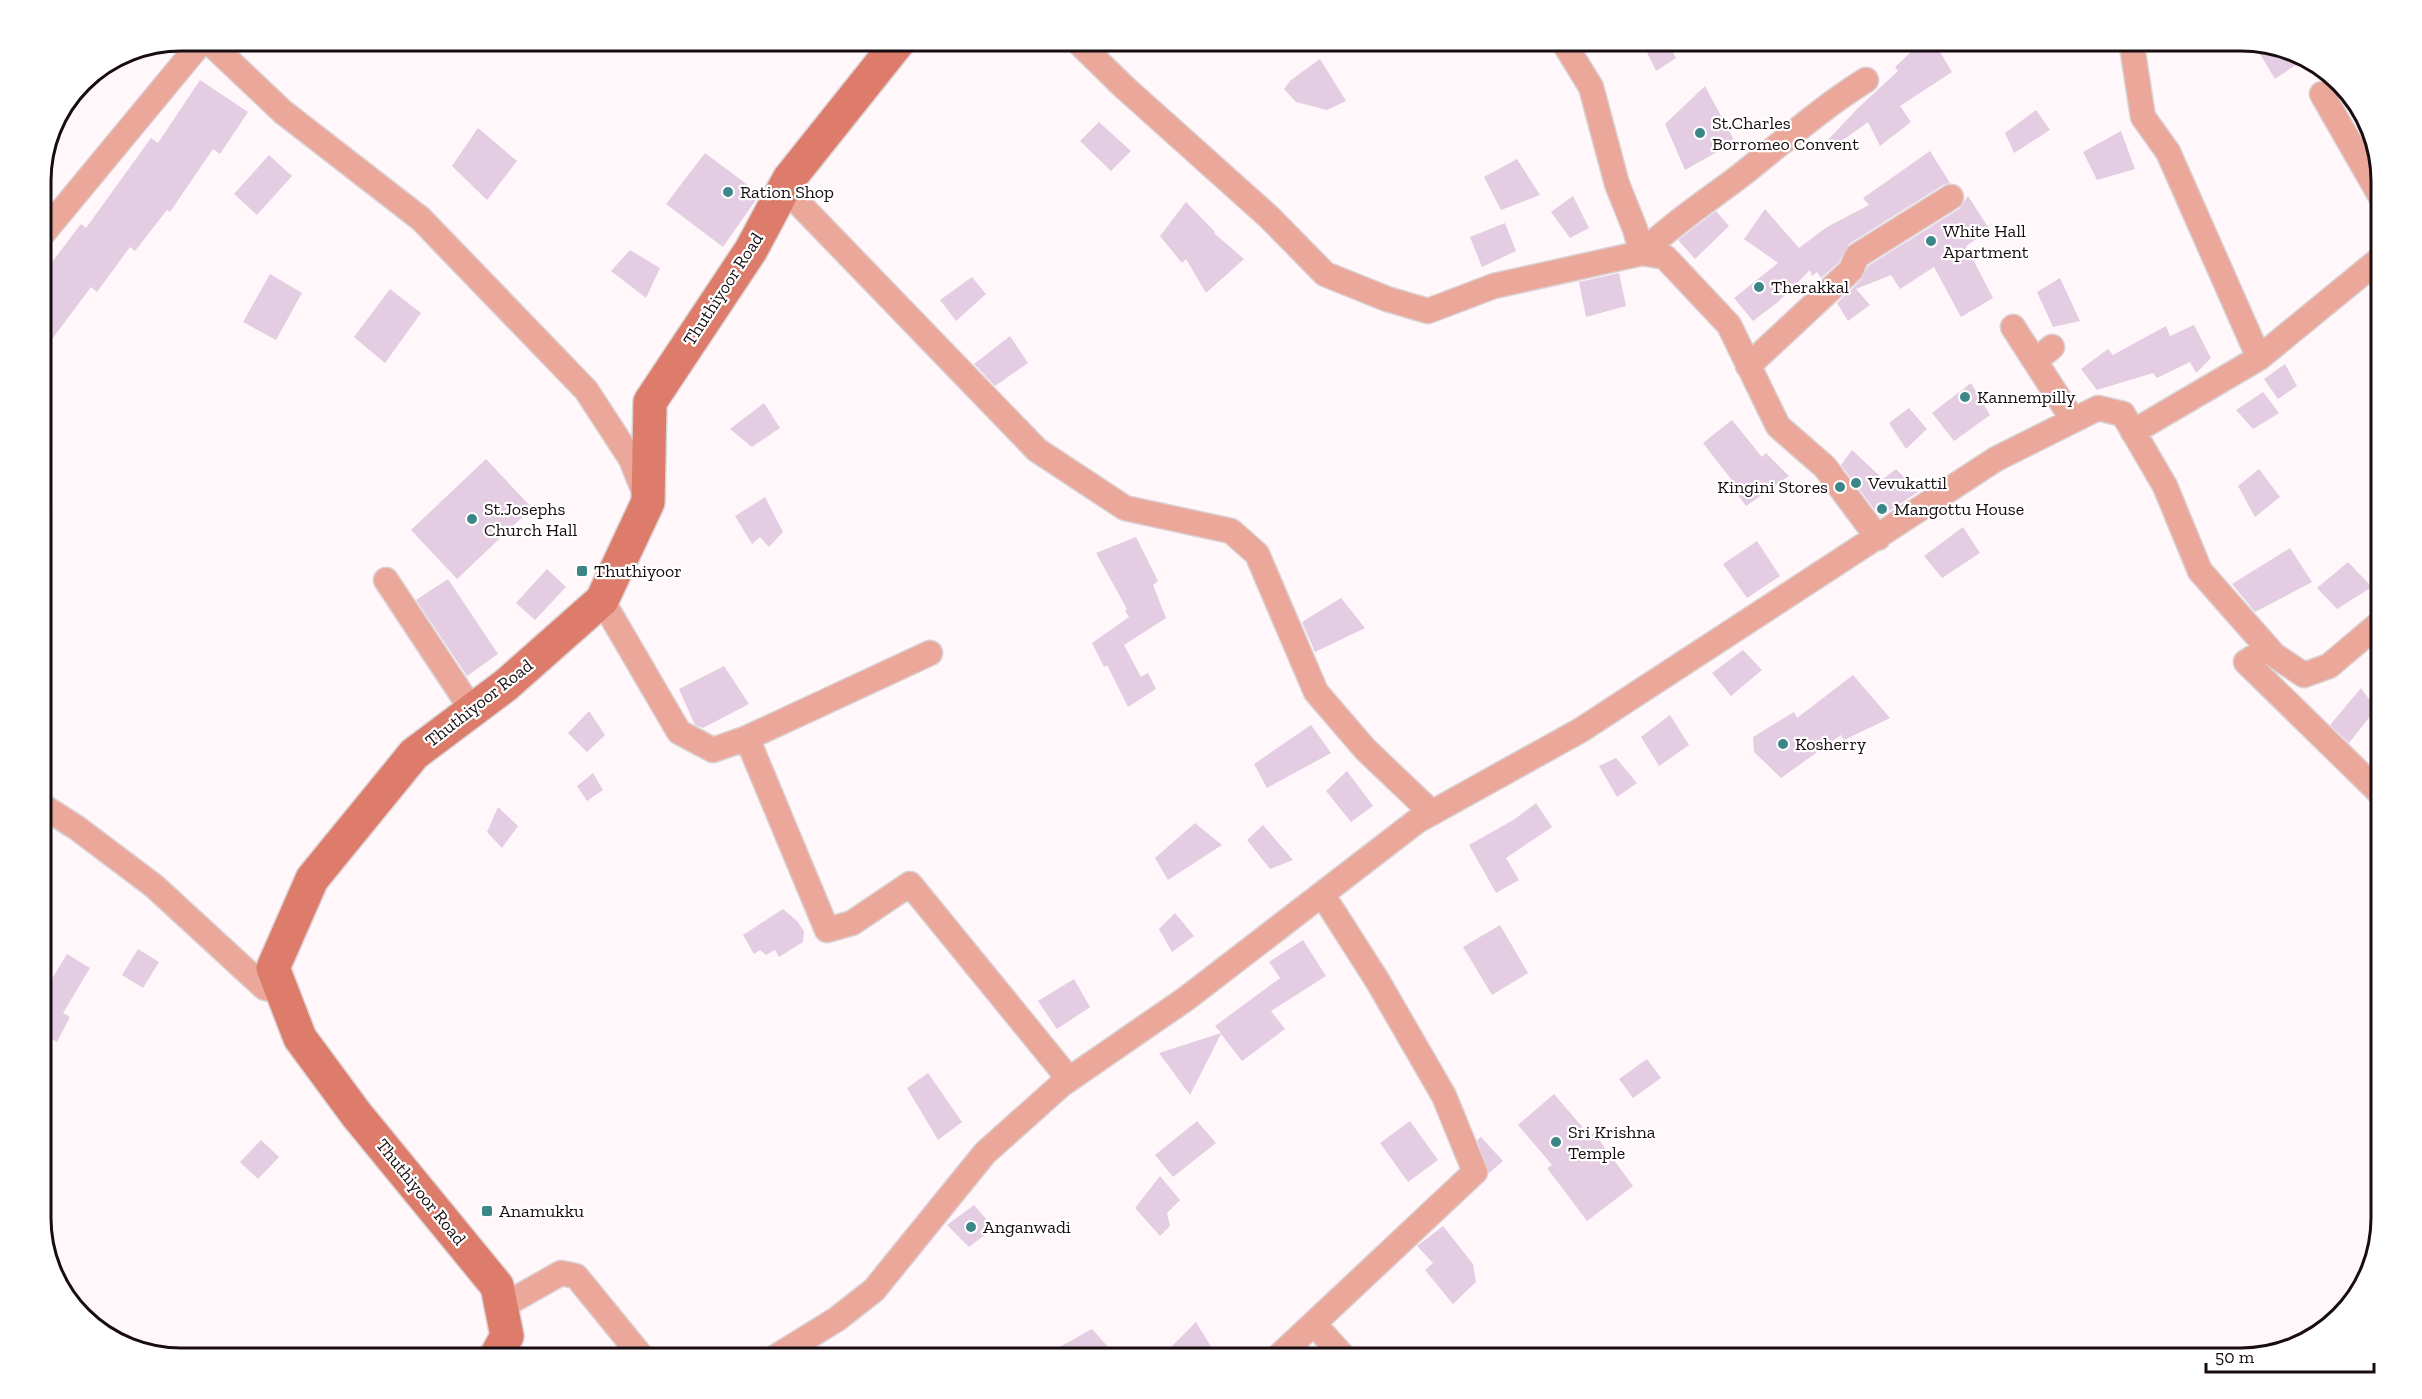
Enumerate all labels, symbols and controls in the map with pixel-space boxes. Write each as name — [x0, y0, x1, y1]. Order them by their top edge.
place label: St.Charles Borromeo Convent — [1712, 112, 1859, 155]
marker: St.Charles Borromeo Convent — [1693, 126, 1707, 140]
place label: Ration Shop — [740, 181, 834, 203]
marker: Ration Shop — [721, 185, 735, 199]
place label: White Hall Apartment — [1943, 220, 2029, 263]
street label: Thuthiyoor Road — [678, 228, 768, 350]
marker: White Hall Apartment — [1924, 234, 1938, 248]
place label: Therakkal — [1771, 276, 1849, 298]
marker: Therakkal — [1752, 280, 1766, 294]
place label: Kannempilly — [1977, 386, 2076, 408]
marker: Kannempilly — [1958, 390, 1972, 404]
place label: Vevukattil — [1867, 472, 1947, 494]
place label: Kingini Stores — [1717, 476, 1828, 498]
marker: Vevukattil — [1849, 476, 1863, 490]
marker: Kingini Stores — [1833, 480, 1847, 494]
place label: St.Josephs Church Hall — [484, 498, 578, 541]
place label: Mangottu House — [1894, 498, 2024, 520]
marker: Mangottu House — [1875, 502, 1889, 516]
marker: St.Josephs Church Hall — [465, 512, 479, 526]
place label: Thuthiyoor — [594, 560, 682, 582]
marker: Thuthiyoor — [575, 564, 589, 578]
street label: Thuthiyoor Road — [421, 654, 537, 752]
place label: Kosherry — [1795, 733, 1867, 755]
marker: Kosherry — [1776, 737, 1790, 751]
place label: Sri Krishna Temple — [1568, 1121, 1656, 1164]
street label: Thuthiyoor Road — [371, 1134, 471, 1250]
marker: Sri Krishna Temple — [1549, 1135, 1563, 1149]
place label: Anamukku — [499, 1200, 584, 1222]
marker: Anamukku — [480, 1204, 494, 1218]
place label: Anganwadi — [983, 1216, 1071, 1238]
marker: Anganwadi — [964, 1220, 978, 1234]
scale bar — [2206, 1336, 2374, 1374]
text: 50 m — [2215, 1346, 2255, 1368]

